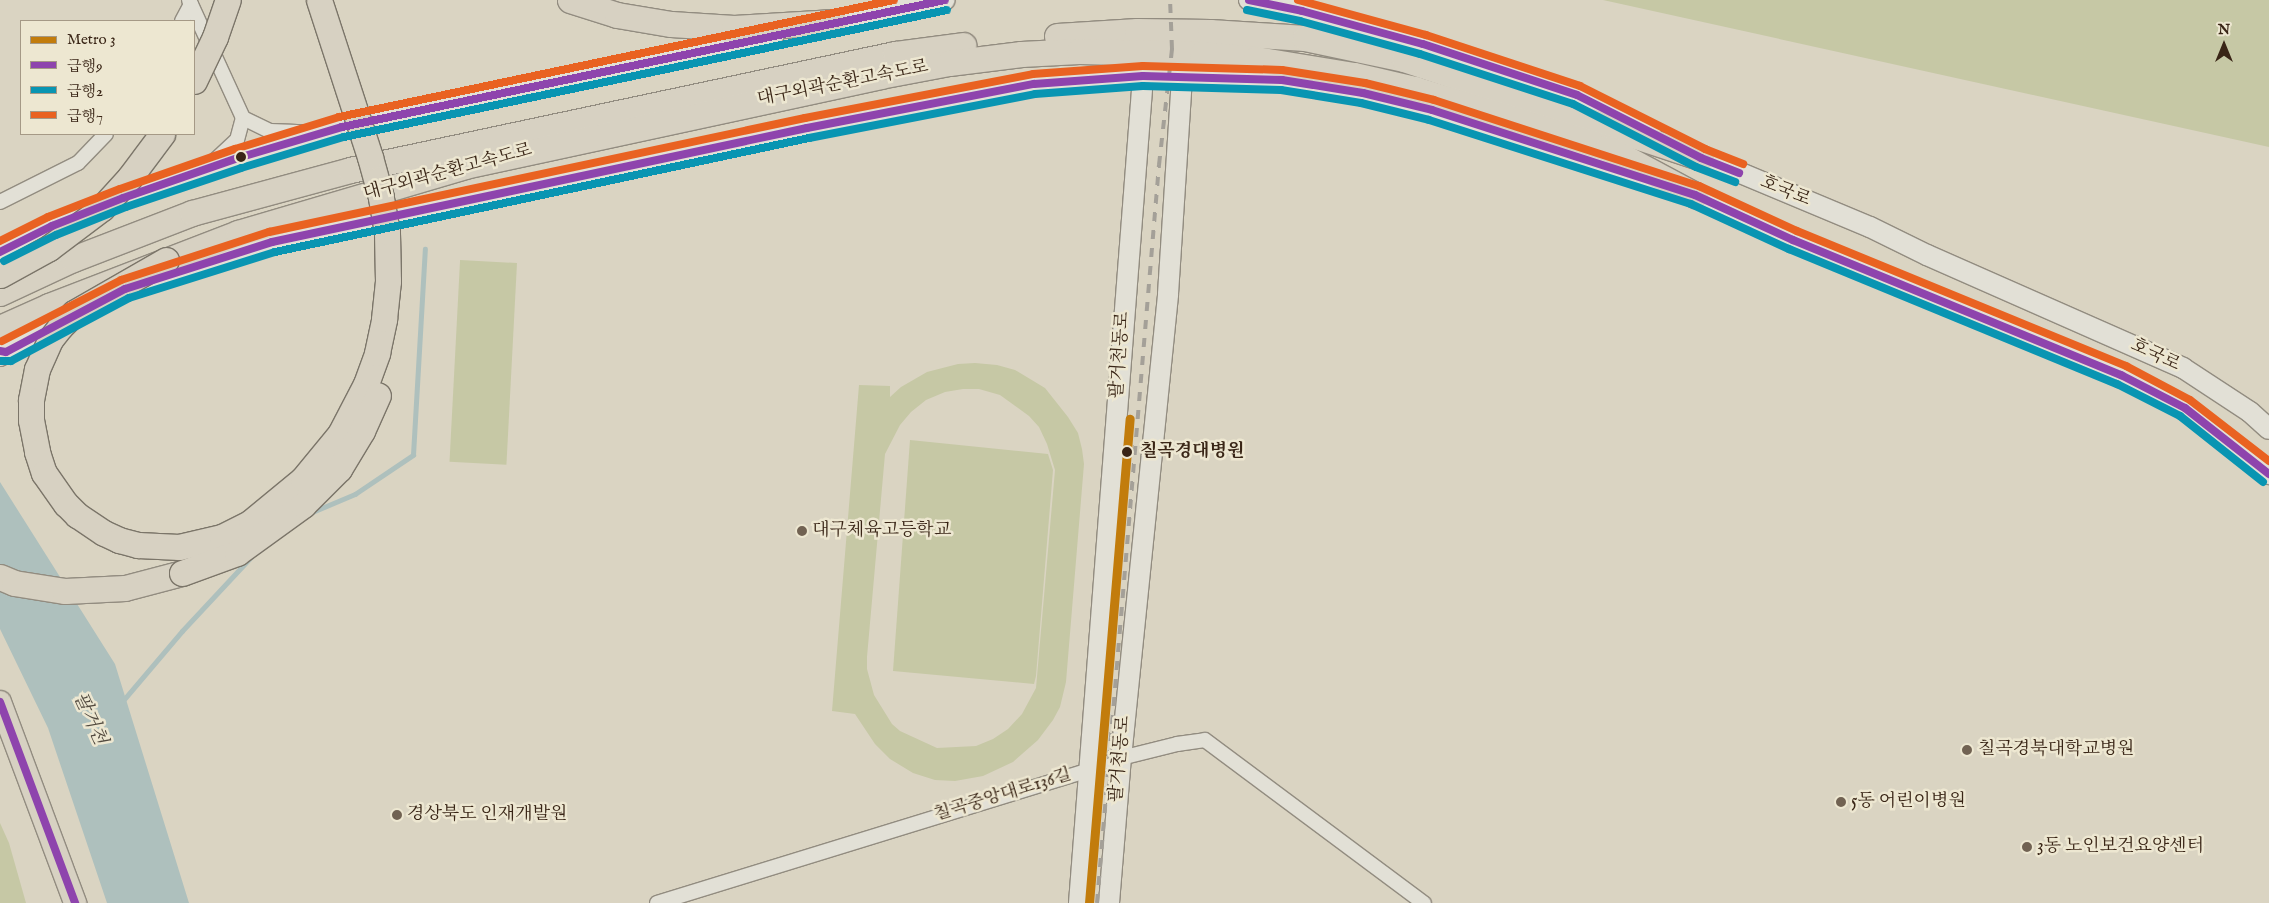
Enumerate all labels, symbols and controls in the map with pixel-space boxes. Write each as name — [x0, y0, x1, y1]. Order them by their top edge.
legend — [20, 20, 195, 135]
north arrow — [2199, 20, 2249, 70]
text: N — [2218, 21, 2230, 39]
text: Metro 3 — [67, 30, 115, 49]
text: 급행9 — [67, 57, 103, 76]
street label: 대구외곽순환고속도로 — [756, 57, 930, 111]
text: 급행2 — [67, 82, 103, 101]
text: 급행7 — [67, 107, 103, 126]
street label: 대구외곽순환고속도로 — [361, 140, 535, 206]
unlabelled marker — [236, 152, 246, 162]
street label: 호국로 — [1757, 172, 1813, 212]
street label: 팔거천동로 — [1107, 311, 1135, 399]
street label: 호국로 — [2127, 335, 2183, 377]
place label: 칠곡경대병원 — [1140, 441, 1244, 463]
marker: 칠곡경대병원 — [1118, 443, 1136, 461]
place label: 대구체육고등학교 — [812, 520, 951, 542]
marker: 대구체육고등학교 — [796, 525, 808, 537]
water label: 팔거천 — [67, 689, 111, 749]
street label: 팔거천동로 — [1106, 715, 1136, 803]
place label: 칠곡경북대학교병원 — [1978, 739, 2134, 761]
marker: 칠곡경북대학교병원 — [1960, 743, 1974, 757]
street label: 칠곡중앙대로136길 — [932, 765, 1074, 827]
place label: 5동 어린이병원 — [1851, 791, 1966, 813]
marker: 5동 어린이병원 — [1835, 796, 1847, 808]
place label: 경상북도 인재개발원 — [407, 804, 567, 826]
marker: 경상북도 인재개발원 — [391, 809, 403, 821]
place label: 3동 노인보건요양센터 — [2037, 836, 2204, 858]
marker: 3동 노인보건요양센터 — [2021, 841, 2033, 853]

